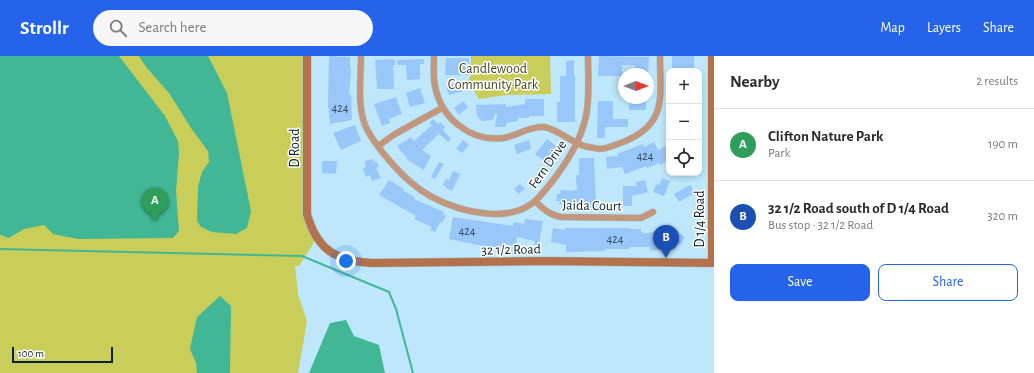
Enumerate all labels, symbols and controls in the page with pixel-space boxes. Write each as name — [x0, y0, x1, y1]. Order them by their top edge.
search box — [93, 10, 373, 46]
icon: search — [107, 17, 129, 39]
text: Strollr — [20, 19, 69, 38]
text: Search here — [139, 20, 206, 35]
text: Map — [880, 21, 905, 35]
text: Layers — [927, 21, 961, 35]
text: Share — [983, 21, 1014, 35]
park label: Candlewood Community Park — [448, 62, 539, 92]
north arrow — [618, 68, 654, 104]
map controls — [666, 68, 702, 176]
button: + — [666, 68, 702, 104]
text: Nearby — [730, 73, 780, 90]
text: 2 results — [976, 75, 1018, 88]
house number: 424 — [331, 102, 349, 114]
button: − — [666, 104, 702, 140]
street label: D Road — [288, 128, 302, 168]
text: Clifton Nature Park — [768, 129, 883, 144]
street label: Fern Drive — [526, 138, 569, 191]
text: A — [739, 138, 747, 151]
text: 190 m — [988, 138, 1018, 151]
button: locate — [666, 140, 702, 176]
text: Park — [768, 147, 790, 160]
house number: 424 — [636, 150, 654, 162]
pin: A — [142, 188, 168, 221]
street label: D 1/4 Road — [693, 190, 707, 248]
street label: Jaida Court — [562, 198, 623, 214]
text: 32 1/2 Road south of D 1/4 Road — [768, 201, 949, 216]
text: B — [739, 210, 747, 223]
text: 320 m — [987, 210, 1018, 223]
text: Bus stop · 32 1/2 Road — [768, 219, 873, 232]
house number: 424 — [458, 225, 476, 237]
pin: B — [653, 225, 679, 258]
house number: 424 — [606, 233, 624, 245]
street label: 32 1/2 Road — [481, 242, 541, 258]
your location — [336, 251, 356, 271]
button: Save — [730, 264, 870, 301]
button: Share — [878, 264, 1018, 301]
scale bar — [12, 345, 113, 364]
text: 100 m — [18, 348, 44, 359]

